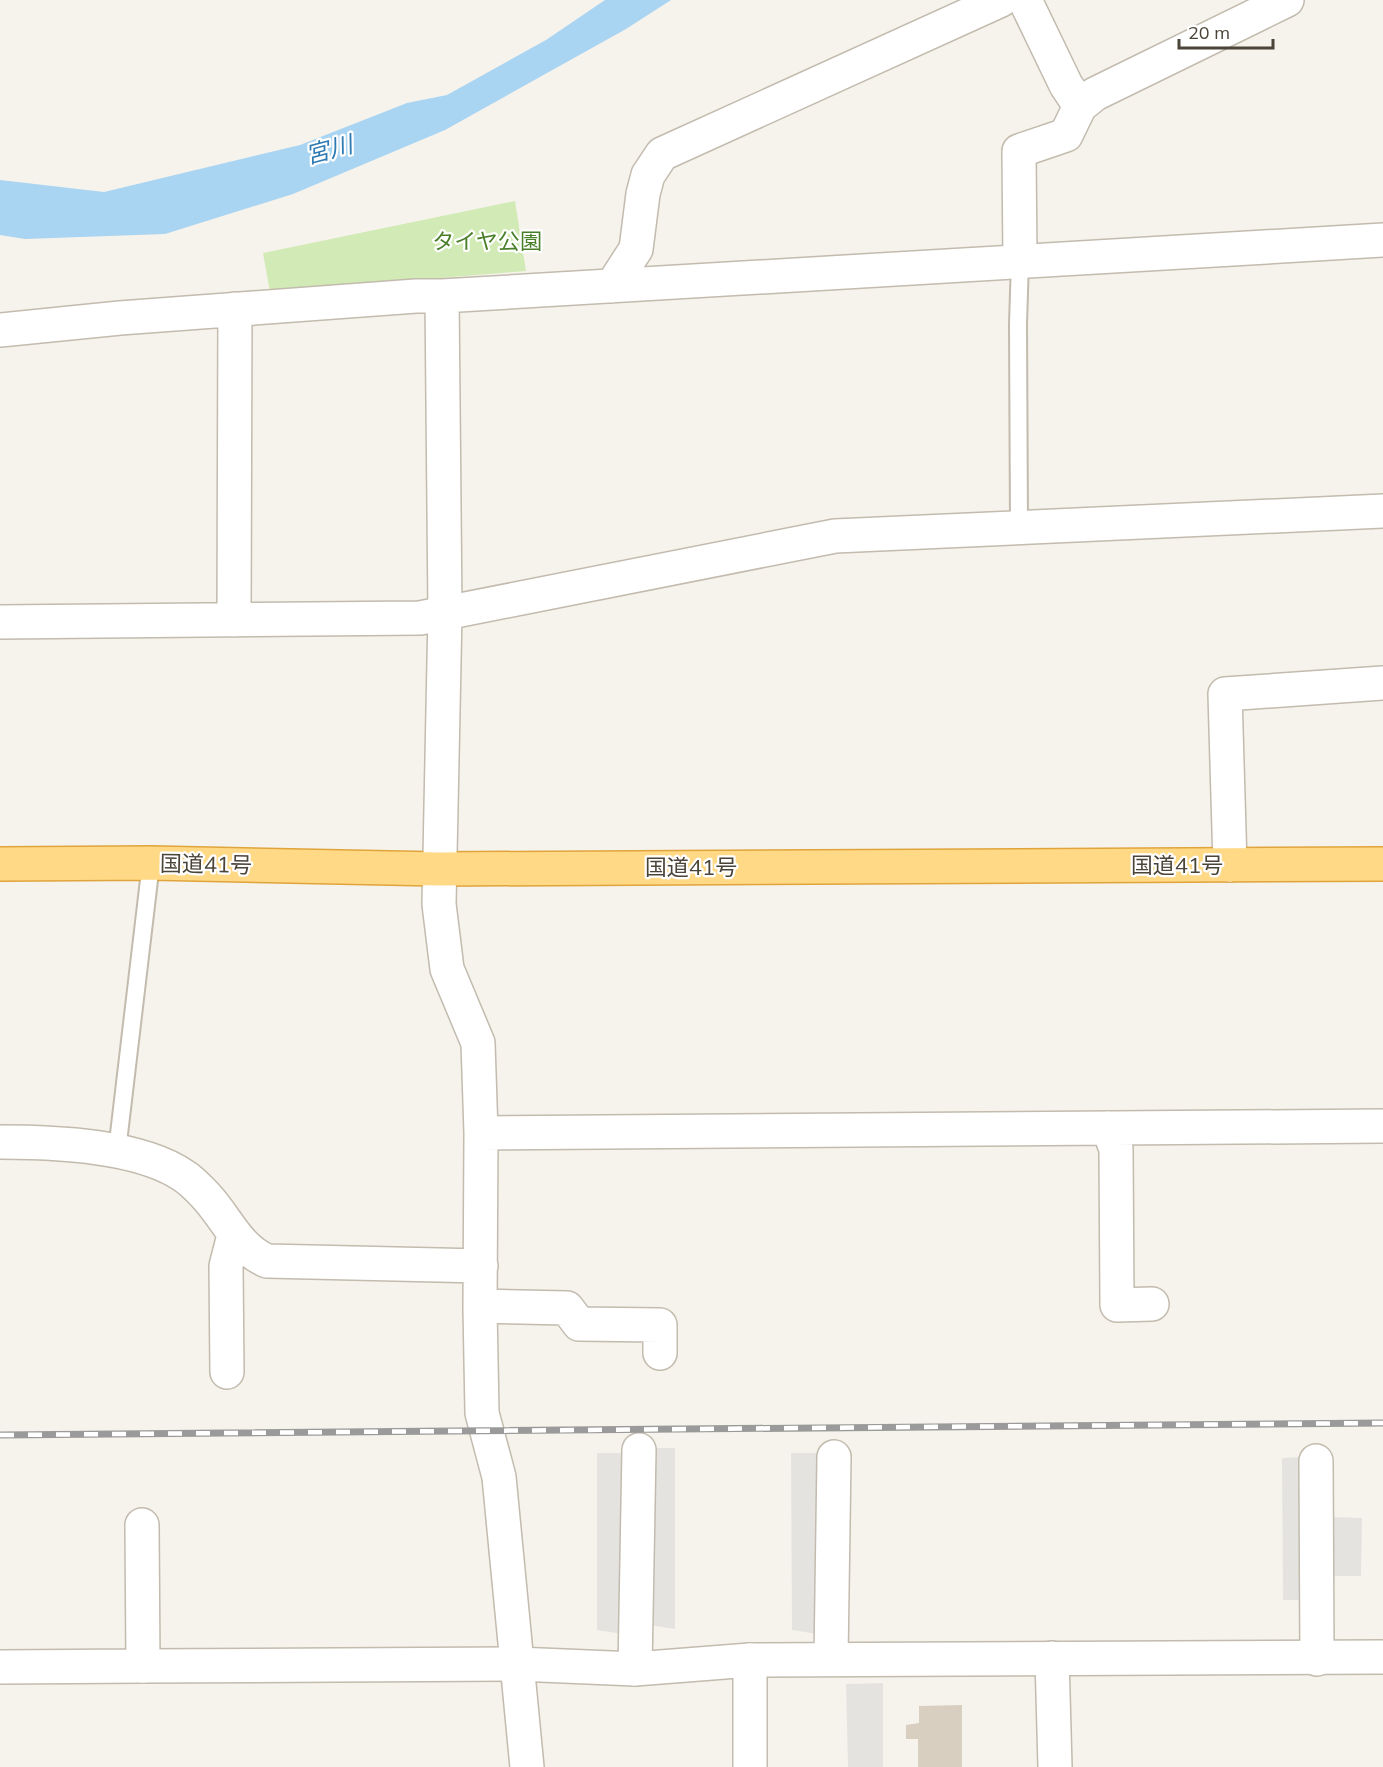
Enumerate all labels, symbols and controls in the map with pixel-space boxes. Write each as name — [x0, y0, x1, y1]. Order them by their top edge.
scale bar — [1179, 12, 1274, 50]
text: 20 m — [1188, 21, 1230, 44]
water label: 宮川 — [302, 128, 359, 170]
park label: タイヤ公園 — [432, 227, 542, 255]
street label: 国道41号 — [160, 849, 252, 879]
street label: 国道41号 — [1131, 851, 1223, 879]
street label: 国道41号 — [645, 853, 737, 881]

